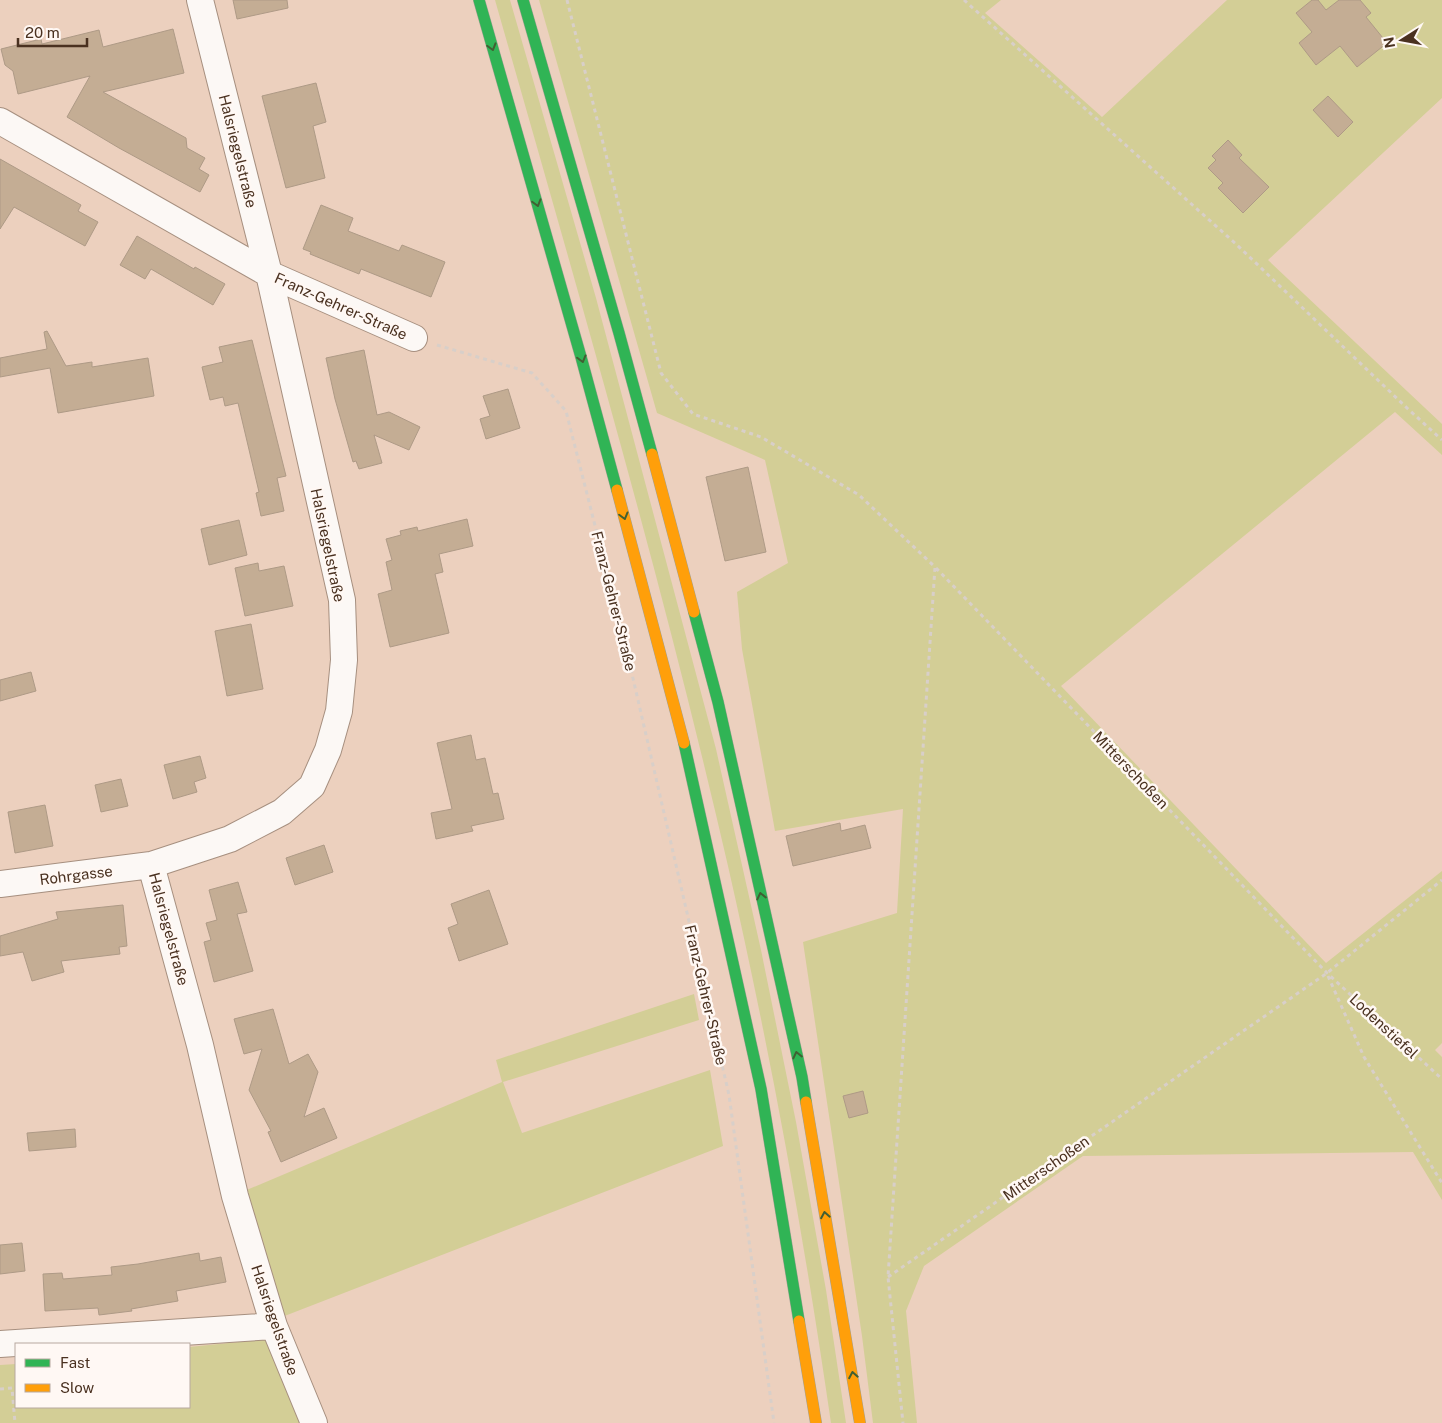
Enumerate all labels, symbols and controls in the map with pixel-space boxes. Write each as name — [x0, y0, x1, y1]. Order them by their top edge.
scale bar — [18, 15, 86, 47]
north arrow — [1377, 15, 1427, 65]
text: 20 m — [25, 24, 60, 41]
text: N — [1380, 36, 1398, 49]
one-way arrow — [487, 42, 497, 50]
street label: Halsriegelstraße — [216, 93, 260, 209]
one-way arrow — [532, 199, 542, 207]
street label: Franz-Gehrer-Straße — [272, 269, 410, 343]
one-way arrow — [576, 355, 586, 363]
street label: Halsriegelstraße — [308, 486, 348, 604]
one-way arrow — [618, 512, 629, 521]
street label: Franz-Gehrer-Straße — [588, 529, 640, 673]
street label: Mitterschoßen — [1090, 728, 1172, 812]
street label: Rohrgasse — [38, 862, 114, 888]
street label: Halsriegelstraße — [146, 871, 192, 987]
one-way arrow — [756, 892, 767, 901]
street label: Franz-Gehrer-Straße — [682, 923, 730, 1067]
street label: Lodenstiefel — [1346, 990, 1422, 1062]
one-way arrow — [792, 1050, 802, 1059]
street label: Mitterschoßen — [1000, 1132, 1092, 1204]
one-way arrow — [821, 1210, 831, 1219]
street label: Halsriegelstraße — [248, 1262, 302, 1378]
legend — [15, 1343, 190, 1408]
text: Fast — [60, 1354, 90, 1371]
one-way arrow — [848, 1370, 858, 1379]
text: Slow — [60, 1379, 95, 1396]

